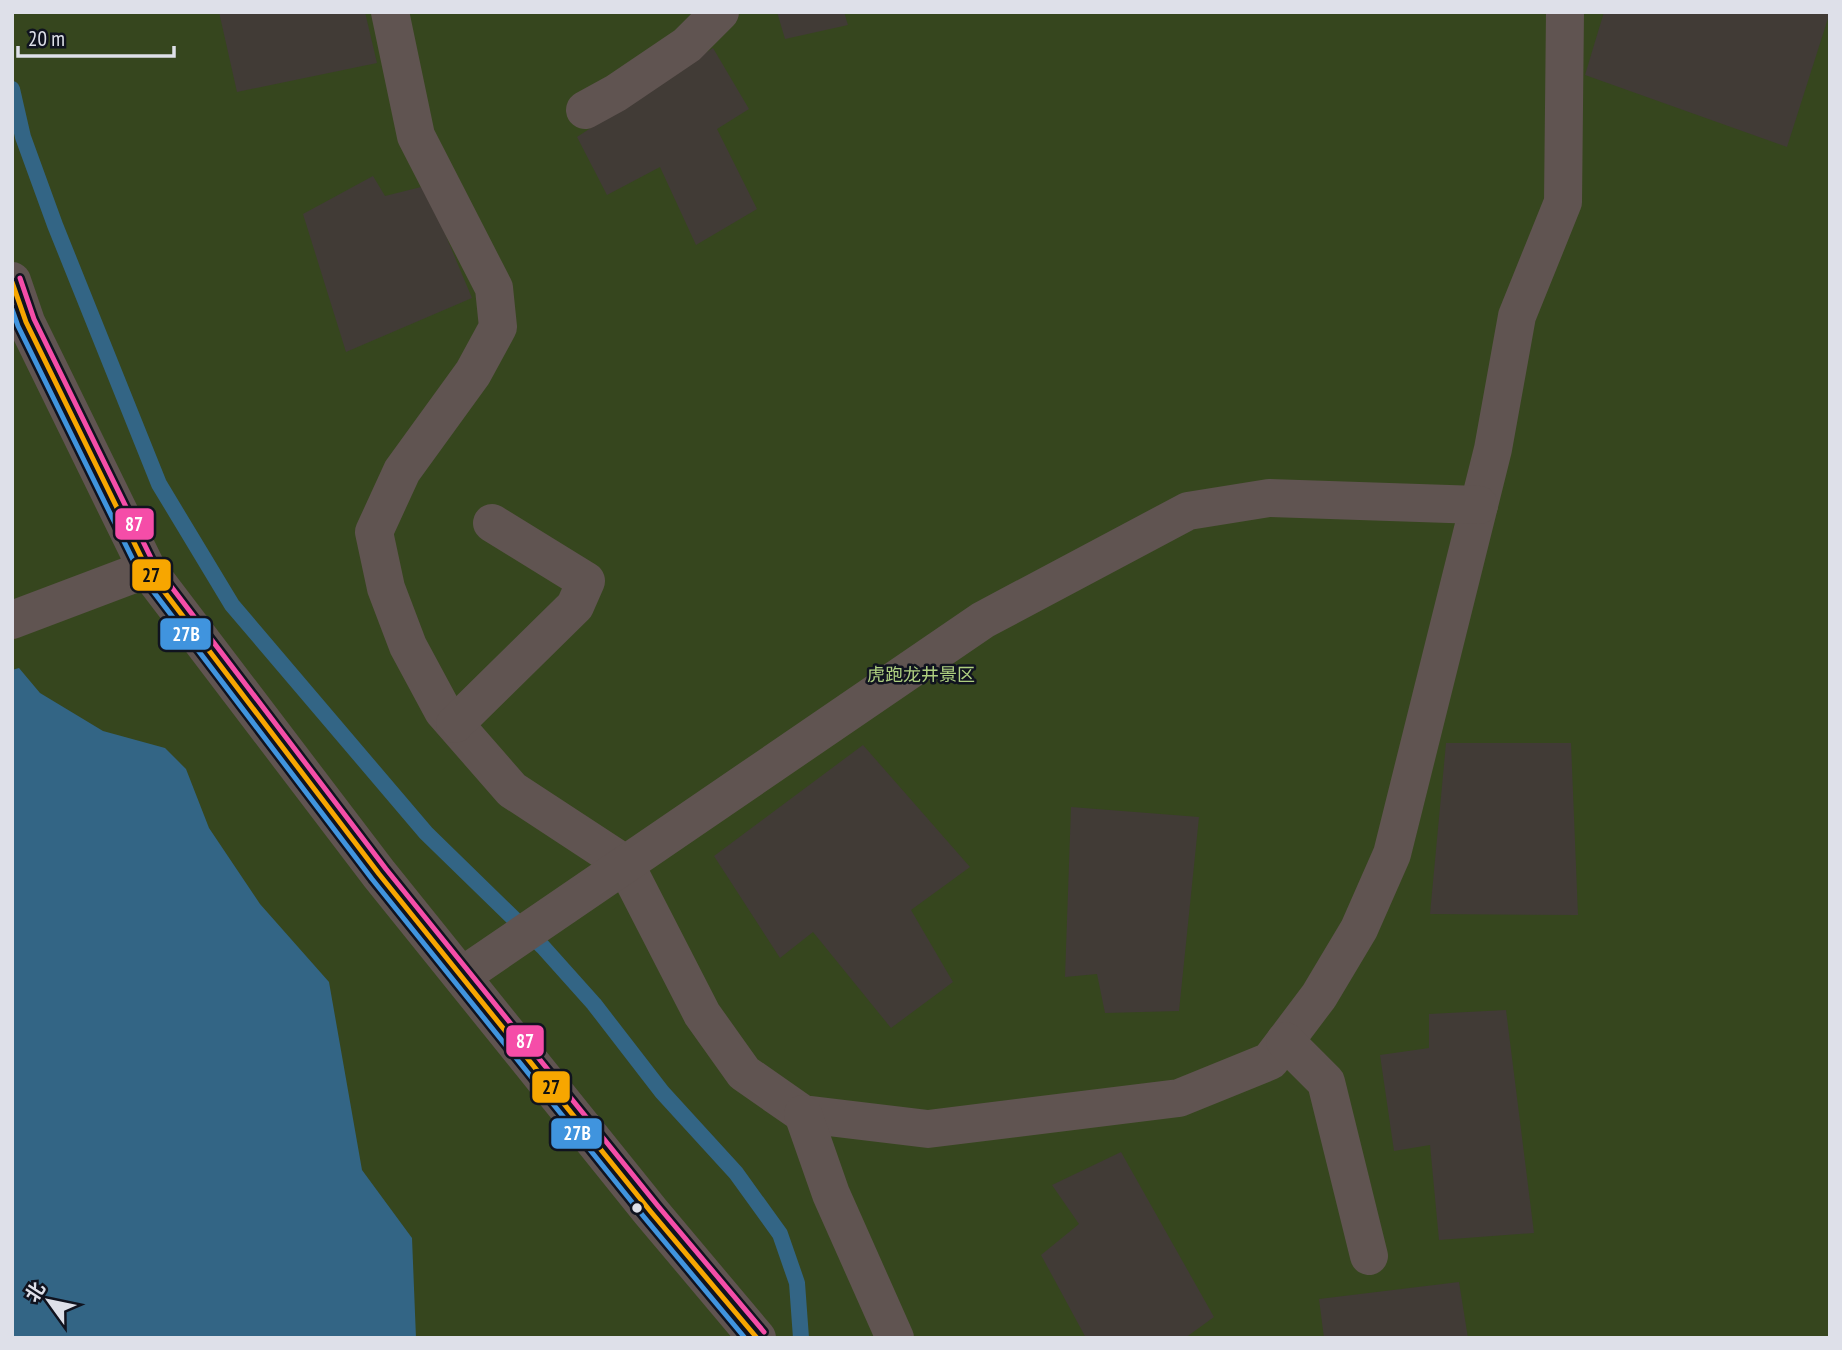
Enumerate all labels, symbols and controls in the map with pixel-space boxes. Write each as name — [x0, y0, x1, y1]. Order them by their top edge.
scale bar — [18, 14, 173, 58]
text: 20 m — [28, 25, 65, 52]
line badge: 87 — [114, 507, 155, 541]
text: 87 — [125, 512, 143, 536]
line badge: 27 — [131, 558, 172, 592]
text: 27 — [142, 563, 160, 587]
line badge: 27B — [159, 617, 212, 651]
text: 27B — [172, 622, 200, 646]
park label: 虎跑龙井景区 — [867, 663, 975, 686]
line badge: 87 — [505, 1024, 545, 1058]
text: 87 — [516, 1029, 534, 1053]
line badge: 27 — [531, 1070, 571, 1104]
text: 27 — [542, 1075, 560, 1099]
line badge: 27B — [550, 1117, 603, 1150]
text: 27B — [563, 1121, 591, 1145]
unlabelled marker — [630, 1201, 644, 1215]
north arrow — [14, 1266, 84, 1336]
text: 北 — [20, 1277, 50, 1306]

